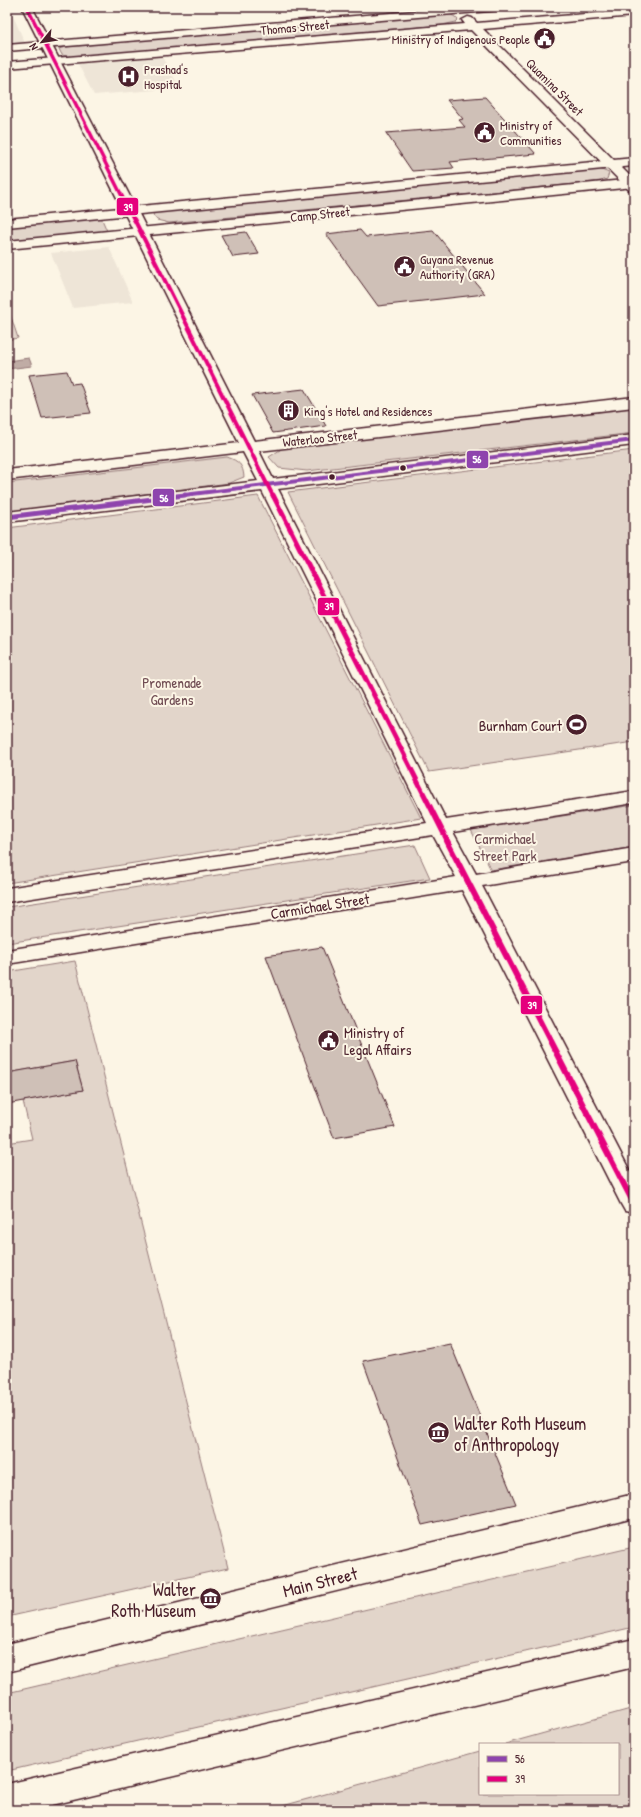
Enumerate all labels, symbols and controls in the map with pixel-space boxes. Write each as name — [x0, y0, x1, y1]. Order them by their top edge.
street label: Thomas Street — [260, 15, 331, 39]
north arrow — [22, 22, 62, 62]
public building icon: Ministry of Indigenous People — [532, 26, 558, 52]
place label: Ministry of Indigenous People — [392, 30, 530, 48]
text: N — [26, 41, 41, 53]
street label: Quamina Street — [522, 54, 588, 120]
place label: Prashad's Hospital — [144, 60, 188, 93]
hospital icon: Prashad's Hospital — [116, 63, 142, 89]
place label: Ministry of Communities — [500, 116, 562, 149]
public building icon: Ministry of Communities — [471, 119, 497, 145]
line badge: 39 — [116, 197, 139, 216]
text: 39 — [124, 200, 132, 214]
street label: Camp Street — [289, 202, 351, 226]
place label: Guyana Revenue Authority (GRA) — [420, 250, 495, 283]
public building icon: Guyana Revenue Authority (GRA) — [392, 253, 418, 279]
building icon: King's Hotel and Residences — [276, 398, 302, 424]
place label: King's Hotel and Residences — [304, 402, 432, 420]
street label: Waterloo Street — [282, 425, 359, 451]
line badge: 56 — [466, 450, 489, 469]
text: 56 — [472, 452, 482, 466]
unlabelled marker — [398, 463, 408, 473]
unlabelled marker — [327, 472, 337, 482]
line badge: 56 — [152, 488, 175, 507]
text: 56 — [159, 491, 169, 505]
line badge: 39 — [317, 597, 340, 616]
text: 39 — [325, 599, 333, 613]
park label: Promenade Gardens — [142, 672, 202, 710]
sports icon: Burnham Court — [564, 712, 590, 738]
place label: Burnham Court — [479, 715, 563, 736]
park label: Carmichael Street Park — [473, 828, 537, 866]
street label: Carmichael Street — [269, 888, 372, 924]
line badge: 39 — [520, 995, 543, 1015]
text: 39 — [528, 998, 536, 1012]
place label: Ministry of Legal Affairs — [344, 1022, 412, 1060]
public building icon: Ministry of Legal Affairs — [316, 1028, 342, 1054]
place label: Walter Roth Museum of Anthropology — [454, 1411, 586, 1457]
museum icon: Walter Roth Museum of Anthropology — [425, 1420, 451, 1446]
street label: Main Street — [280, 1560, 361, 1603]
place label: Walter Roth Museum — [111, 1577, 196, 1623]
museum icon: Walter Roth Museum — [198, 1586, 224, 1612]
legend — [479, 1743, 619, 1795]
text: 56 — [515, 1750, 525, 1767]
text: 39 — [515, 1770, 525, 1787]

